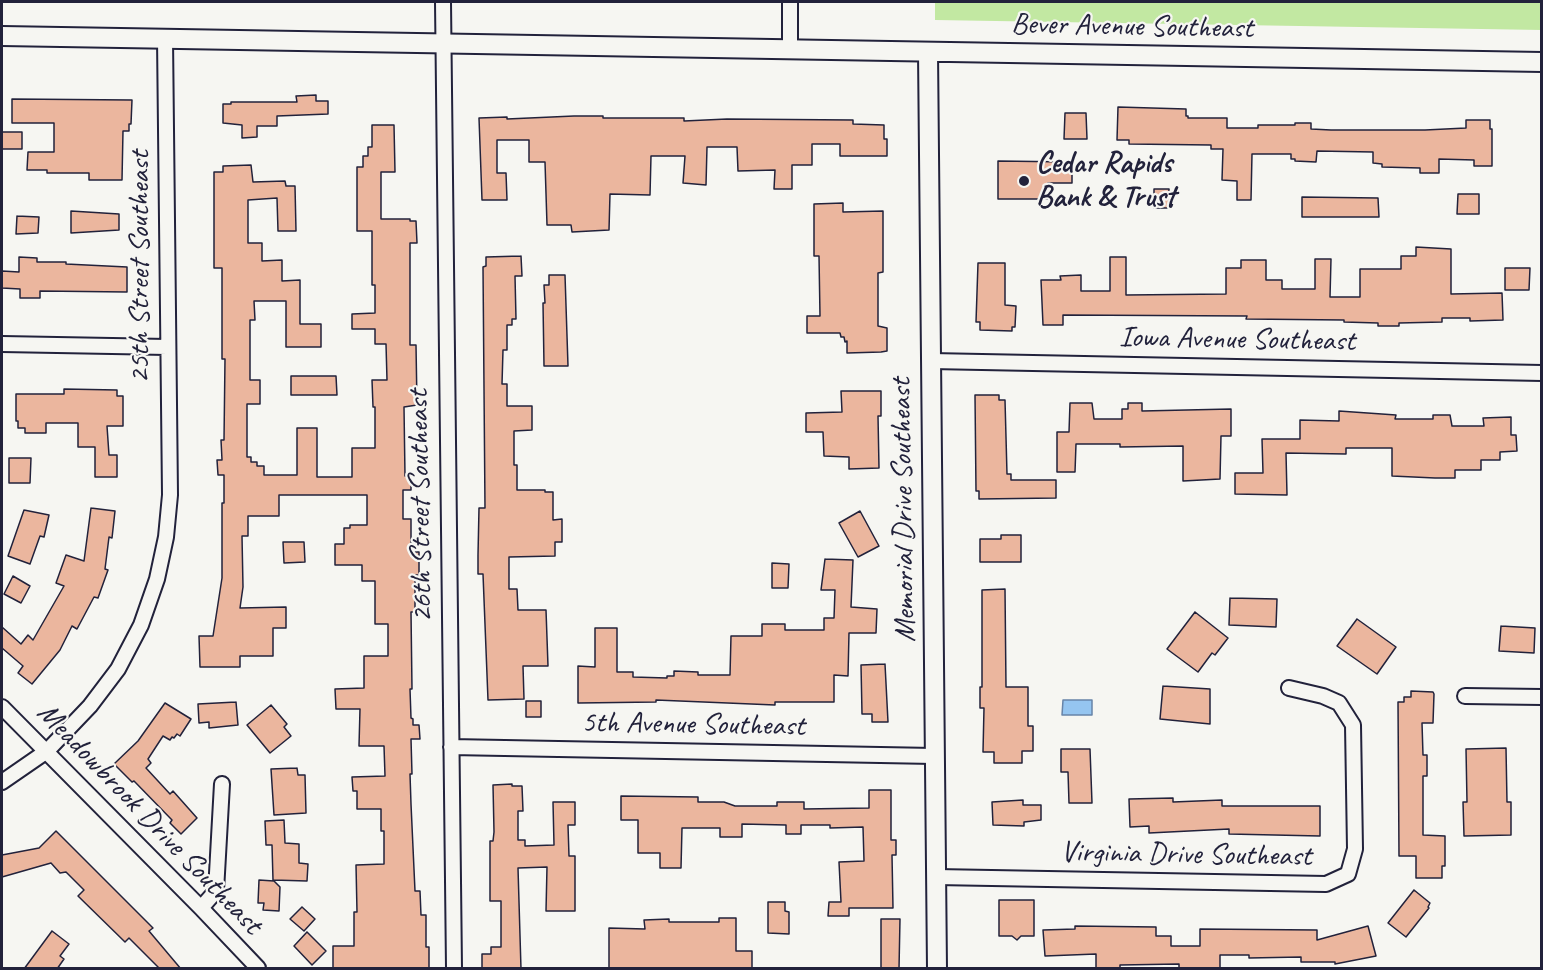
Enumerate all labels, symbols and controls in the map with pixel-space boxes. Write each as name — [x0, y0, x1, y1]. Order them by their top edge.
street label: Bever Avenue Southeast — [1011, 7, 1253, 47]
place label: Cedar Rapids Bank & Trust — [1036, 146, 1175, 216]
street label: 25th Street Southeast — [122, 151, 158, 383]
marker: Cedar Rapids Bank & Trust — [1017, 174, 1031, 188]
street label: Iowa Avenue Southeast — [1119, 320, 1355, 360]
street label: Memorial Drive Southeast — [884, 378, 924, 642]
street label: 26th Street Southeast — [401, 389, 441, 623]
street label: Meadowbrook Drive Southeast — [29, 696, 269, 942]
street label: 5th Avenue Southeast — [581, 705, 805, 745]
street label: Virginia Drive Southeast — [1060, 835, 1312, 875]

